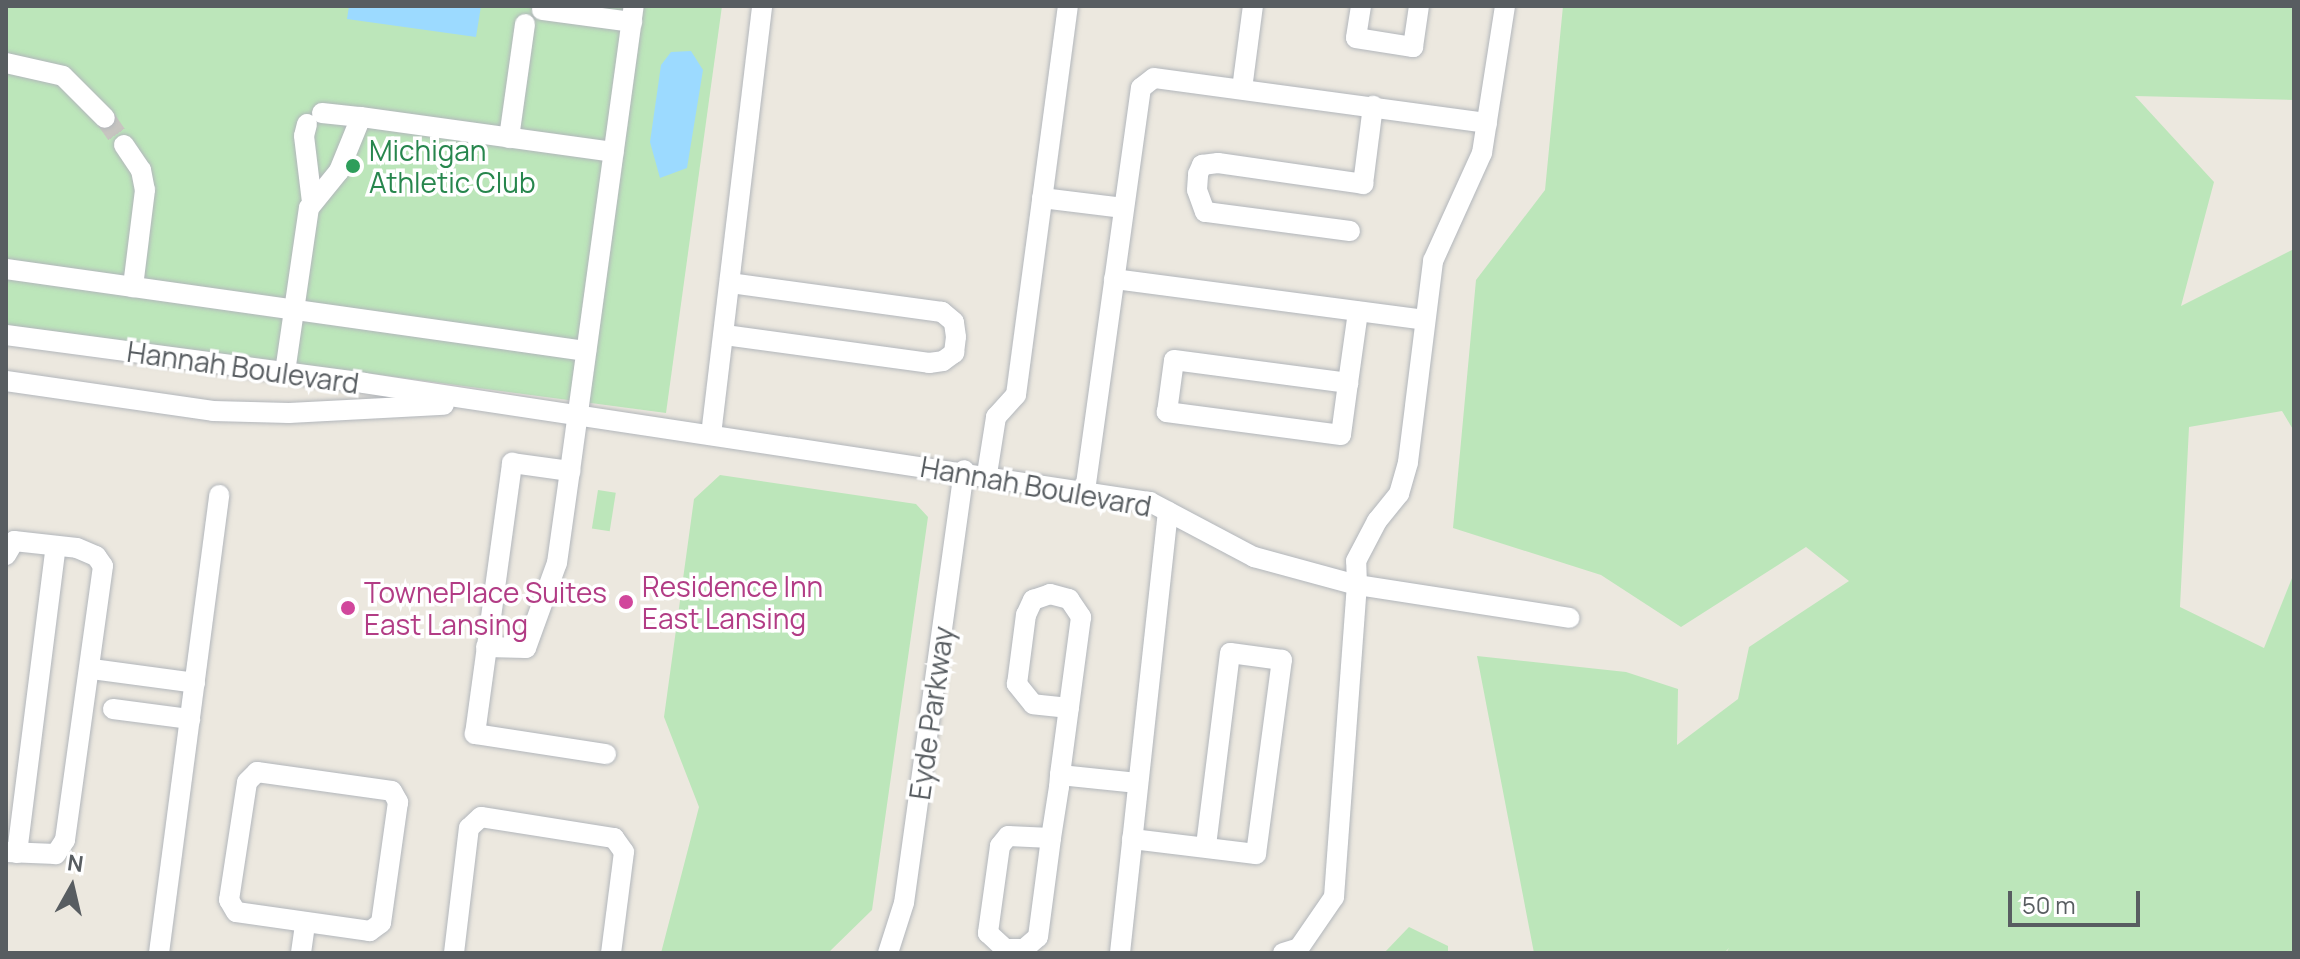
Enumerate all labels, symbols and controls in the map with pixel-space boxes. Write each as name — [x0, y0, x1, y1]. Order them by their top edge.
place label: Michigan Athletic Club — [369, 133, 536, 199]
marker: Michigan Athletic Club — [344, 157, 362, 175]
street label: Hannah Boulevard — [125, 334, 361, 400]
street label: Hannah Boulevard — [918, 449, 1154, 523]
place label: Residence Inn East Lansing — [642, 569, 823, 635]
place label: TownePlace Suites East Lansing — [364, 575, 607, 641]
marker: Residence Inn East Lansing — [617, 593, 635, 611]
marker: TownePlace Suites East Lansing — [339, 599, 357, 617]
street label: Eyde Parkway — [902, 624, 960, 802]
north arrow — [32, 847, 112, 927]
text: N — [65, 847, 85, 879]
scale bar — [2012, 875, 2144, 925]
text: 50 m — [2022, 888, 2076, 921]

